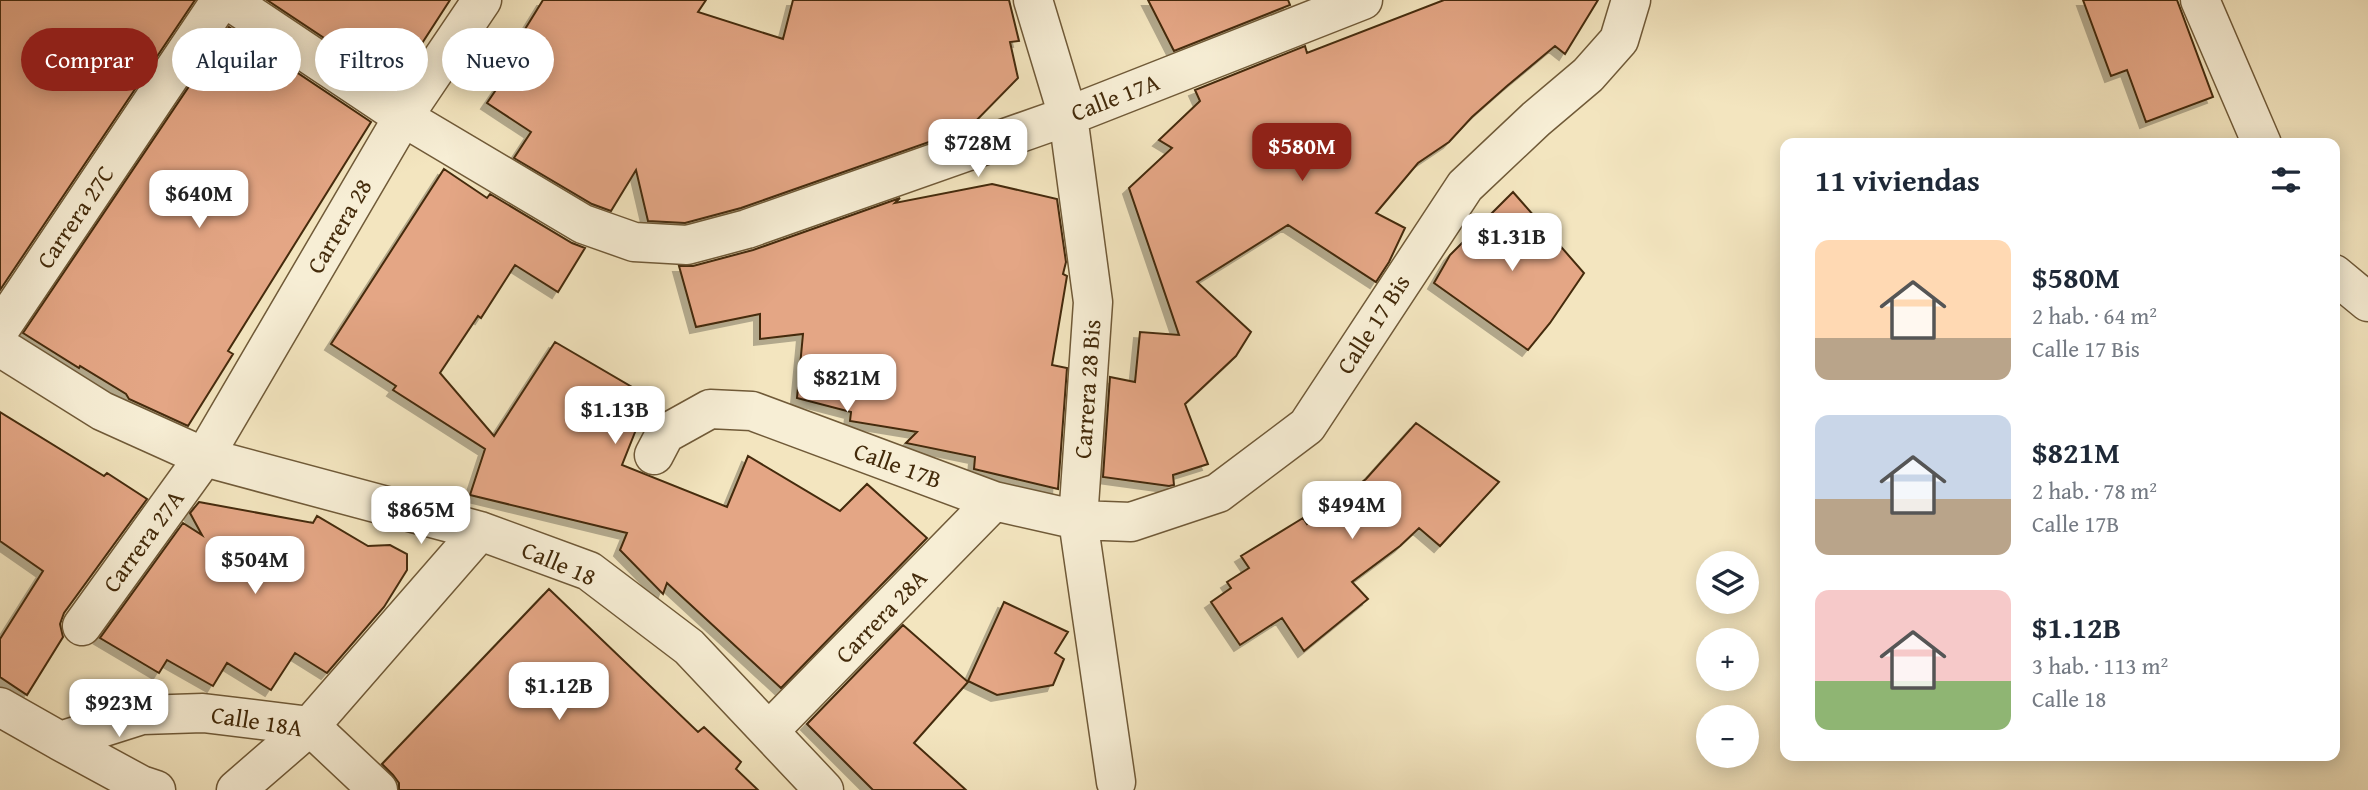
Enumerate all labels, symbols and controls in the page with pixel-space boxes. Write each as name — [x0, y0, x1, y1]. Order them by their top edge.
chip: Comprar — [21, 28, 158, 91]
chip: Alquilar — [172, 28, 301, 91]
chip: Filtros — [315, 28, 428, 91]
chip: Nuevo — [442, 28, 554, 91]
street label: Calle 17A — [1066, 64, 1165, 130]
pin: $728M — [929, 120, 1027, 179]
pin: $580M — [1253, 124, 1351, 183]
text: $728M — [944, 125, 1012, 158]
text: $580M — [1268, 129, 1336, 162]
text: 11 viviendas — [1815, 158, 1980, 202]
street label: Carrera 27C — [28, 159, 122, 275]
icon: filters — [2267, 161, 2305, 199]
pin: $640M — [150, 170, 248, 230]
street label: Carrera 28 — [298, 172, 380, 280]
text: $640M — [165, 176, 233, 209]
pin: $1.31B — [1455, 214, 1569, 273]
text: $1.31B — [1478, 219, 1546, 252]
text: $580M — [2032, 255, 2120, 299]
street label: Calle 17 Bis — [1328, 267, 1418, 381]
icon: home — [1871, 268, 1955, 352]
text: 2 hab. · 64 m² — [2032, 299, 2157, 332]
street label: Carrera 28 Bis — [1065, 318, 1109, 460]
text: Calle 17 Bis — [2032, 332, 2140, 365]
pin: $821M — [798, 354, 896, 414]
text: $821M — [813, 360, 881, 393]
pin: $1.13B — [558, 386, 672, 446]
text: $1.13B — [581, 392, 649, 425]
text: $821M — [2032, 430, 2120, 474]
street label: Calle 17B — [849, 433, 947, 497]
icon: home — [1871, 443, 1955, 527]
text: 2 hab. · 78 m² — [2032, 474, 2157, 507]
street label: Carrera 27A — [94, 482, 192, 599]
pin: $494M — [1303, 482, 1401, 541]
pin: $865M — [372, 486, 470, 546]
text: $494M — [1318, 487, 1386, 520]
text: $865M — [387, 492, 455, 525]
text: Calle 17B — [2032, 507, 2119, 540]
street label: Calle 18 — [516, 532, 602, 594]
pin: $504M — [206, 536, 304, 596]
text: $504M — [221, 542, 289, 575]
map controls — [1696, 551, 1759, 768]
button: layers — [1696, 551, 1759, 614]
street label: Carrera 28A — [827, 561, 935, 671]
text: $1.12B — [2032, 605, 2121, 649]
icon: home — [1871, 618, 1955, 702]
button: + — [1696, 628, 1759, 691]
text: 3 hab. · 113 m² — [2032, 649, 2168, 682]
pin: $1.12B — [502, 662, 616, 722]
text: $1.12B — [525, 668, 593, 701]
pin: $923M — [70, 680, 168, 739]
text: Calle 18 — [2032, 682, 2106, 715]
text: $923M — [85, 685, 153, 718]
street label: Calle 18A — [209, 697, 306, 746]
button: − — [1696, 705, 1759, 768]

